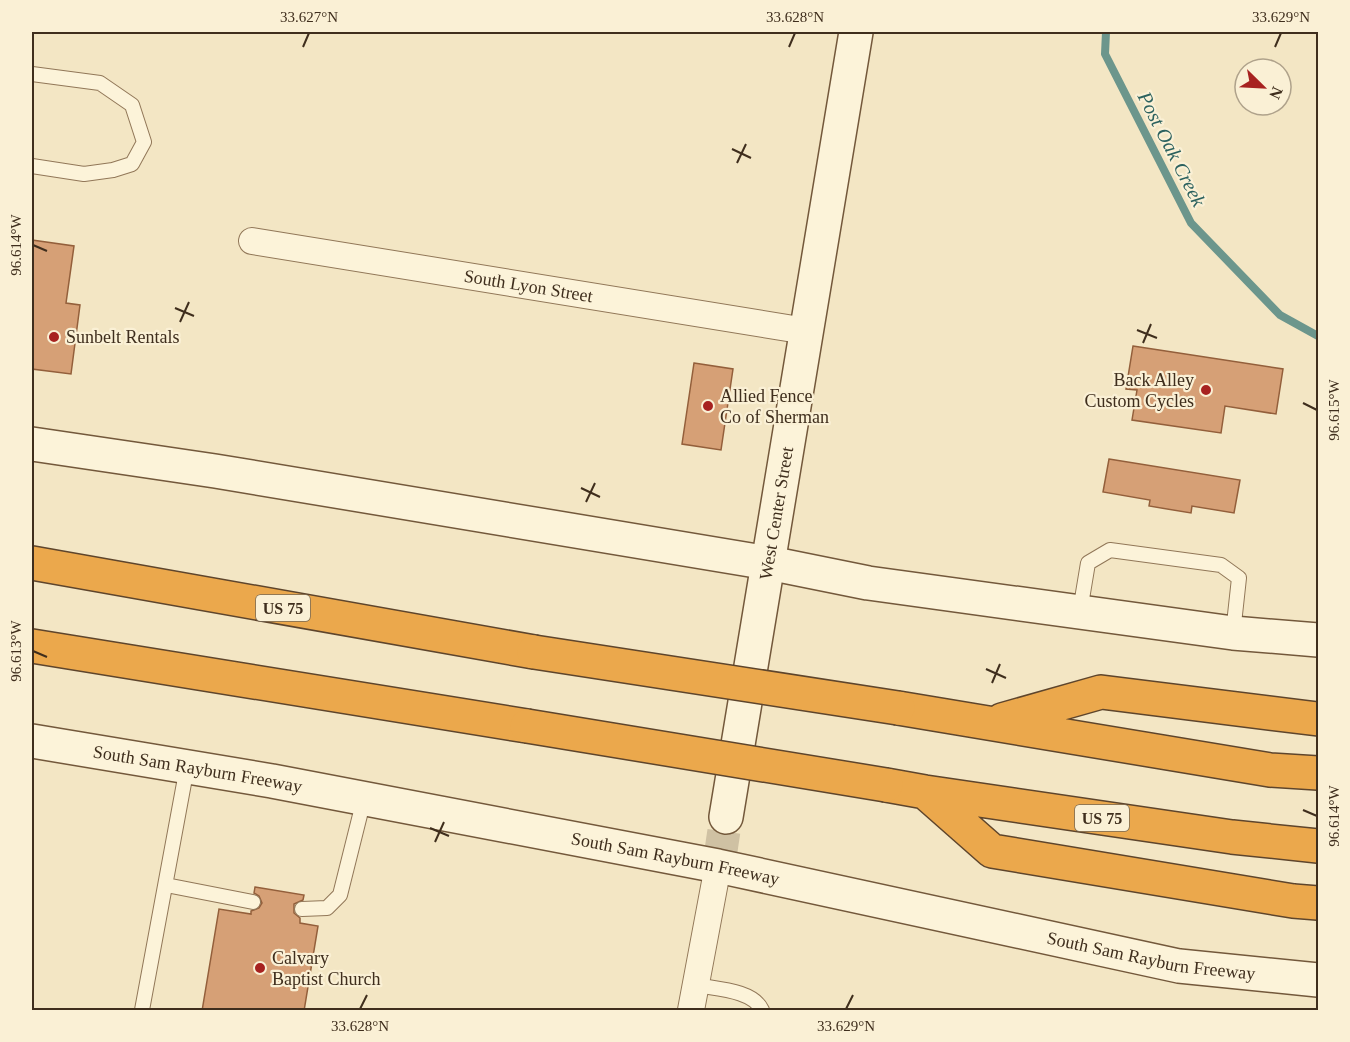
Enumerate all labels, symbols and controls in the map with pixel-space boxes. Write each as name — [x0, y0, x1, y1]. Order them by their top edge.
text: 33.627°N — [280, 9, 338, 25]
text: 33.628°N — [766, 9, 824, 25]
text: 33.629°N — [1252, 9, 1310, 25]
north arrow — [1233, 57, 1293, 117]
text: N — [1266, 84, 1286, 102]
water label: Post Oak Creek — [1133, 87, 1211, 211]
text: 96.614°W — [8, 213, 24, 276]
street label: South Lyon Street — [463, 266, 594, 306]
place label: Sunbelt Rentals — [66, 327, 180, 347]
marker: Sunbelt Rentals — [47, 330, 61, 344]
place label: Back Alley Custom Cycles — [1084, 370, 1194, 411]
text: 96.615°W — [1326, 378, 1342, 441]
marker: Back Alley Custom Cycles — [1199, 383, 1213, 397]
place label: Allied Fence Co of Sherman — [720, 386, 829, 427]
marker: Allied Fence Co of Sherman — [701, 399, 715, 413]
street label: West Center Street — [755, 445, 797, 581]
road number: US 75 — [256, 595, 310, 621]
text: 96.613°W — [8, 619, 24, 682]
street label: South Sam Rayburn Freeway — [92, 741, 304, 797]
text: 96.614°W — [1326, 784, 1342, 847]
road number: US 75 — [1075, 805, 1129, 831]
street label: South Sam Rayburn Freeway — [570, 828, 781, 889]
street label: South Sam Rayburn Freeway — [1045, 928, 1256, 984]
place label: Calvary Baptist Church — [272, 948, 381, 989]
marker: Calvary Baptist Church — [253, 961, 267, 975]
text: 33.628°N — [331, 1018, 389, 1034]
text: 33.629°N — [817, 1018, 875, 1034]

